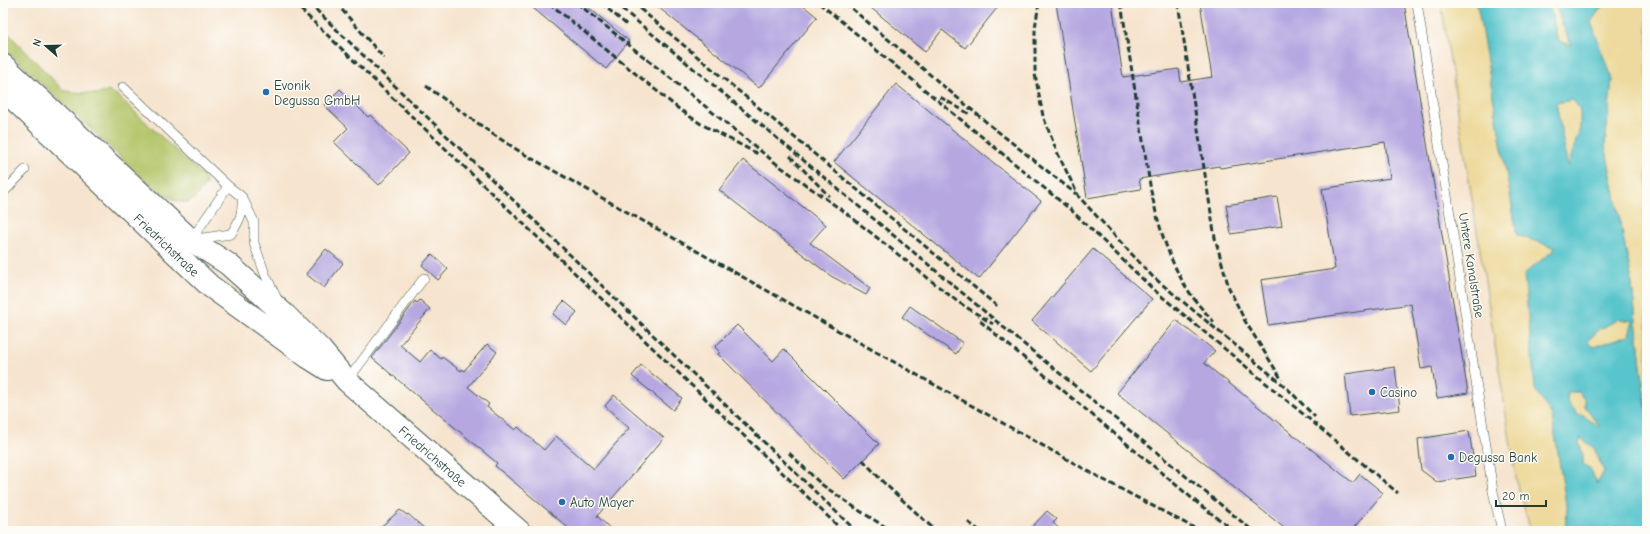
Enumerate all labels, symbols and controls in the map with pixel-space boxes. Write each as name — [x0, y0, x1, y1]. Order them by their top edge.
north arrow — [26, 26, 66, 66]
text: N — [30, 37, 44, 48]
place label: Evonik Degussa GmbH — [274, 78, 360, 108]
marker: Evonik Degussa GmbH — [261, 87, 271, 97]
street label: Friedrichstraße — [131, 211, 203, 280]
street label: Untere Kanalstraße — [1456, 211, 1487, 319]
place label: Casino — [1380, 385, 1417, 400]
marker: Casino — [1367, 387, 1377, 397]
street label: Friedrichstraße — [396, 423, 470, 490]
place label: Degussa Bank — [1459, 450, 1538, 465]
marker: Degussa Bank — [1446, 452, 1456, 462]
scale bar — [1496, 482, 1546, 508]
text: 20 m — [1502, 489, 1530, 503]
place label: Auto Mayer — [570, 495, 634, 510]
marker: Auto Mayer — [557, 497, 567, 507]

